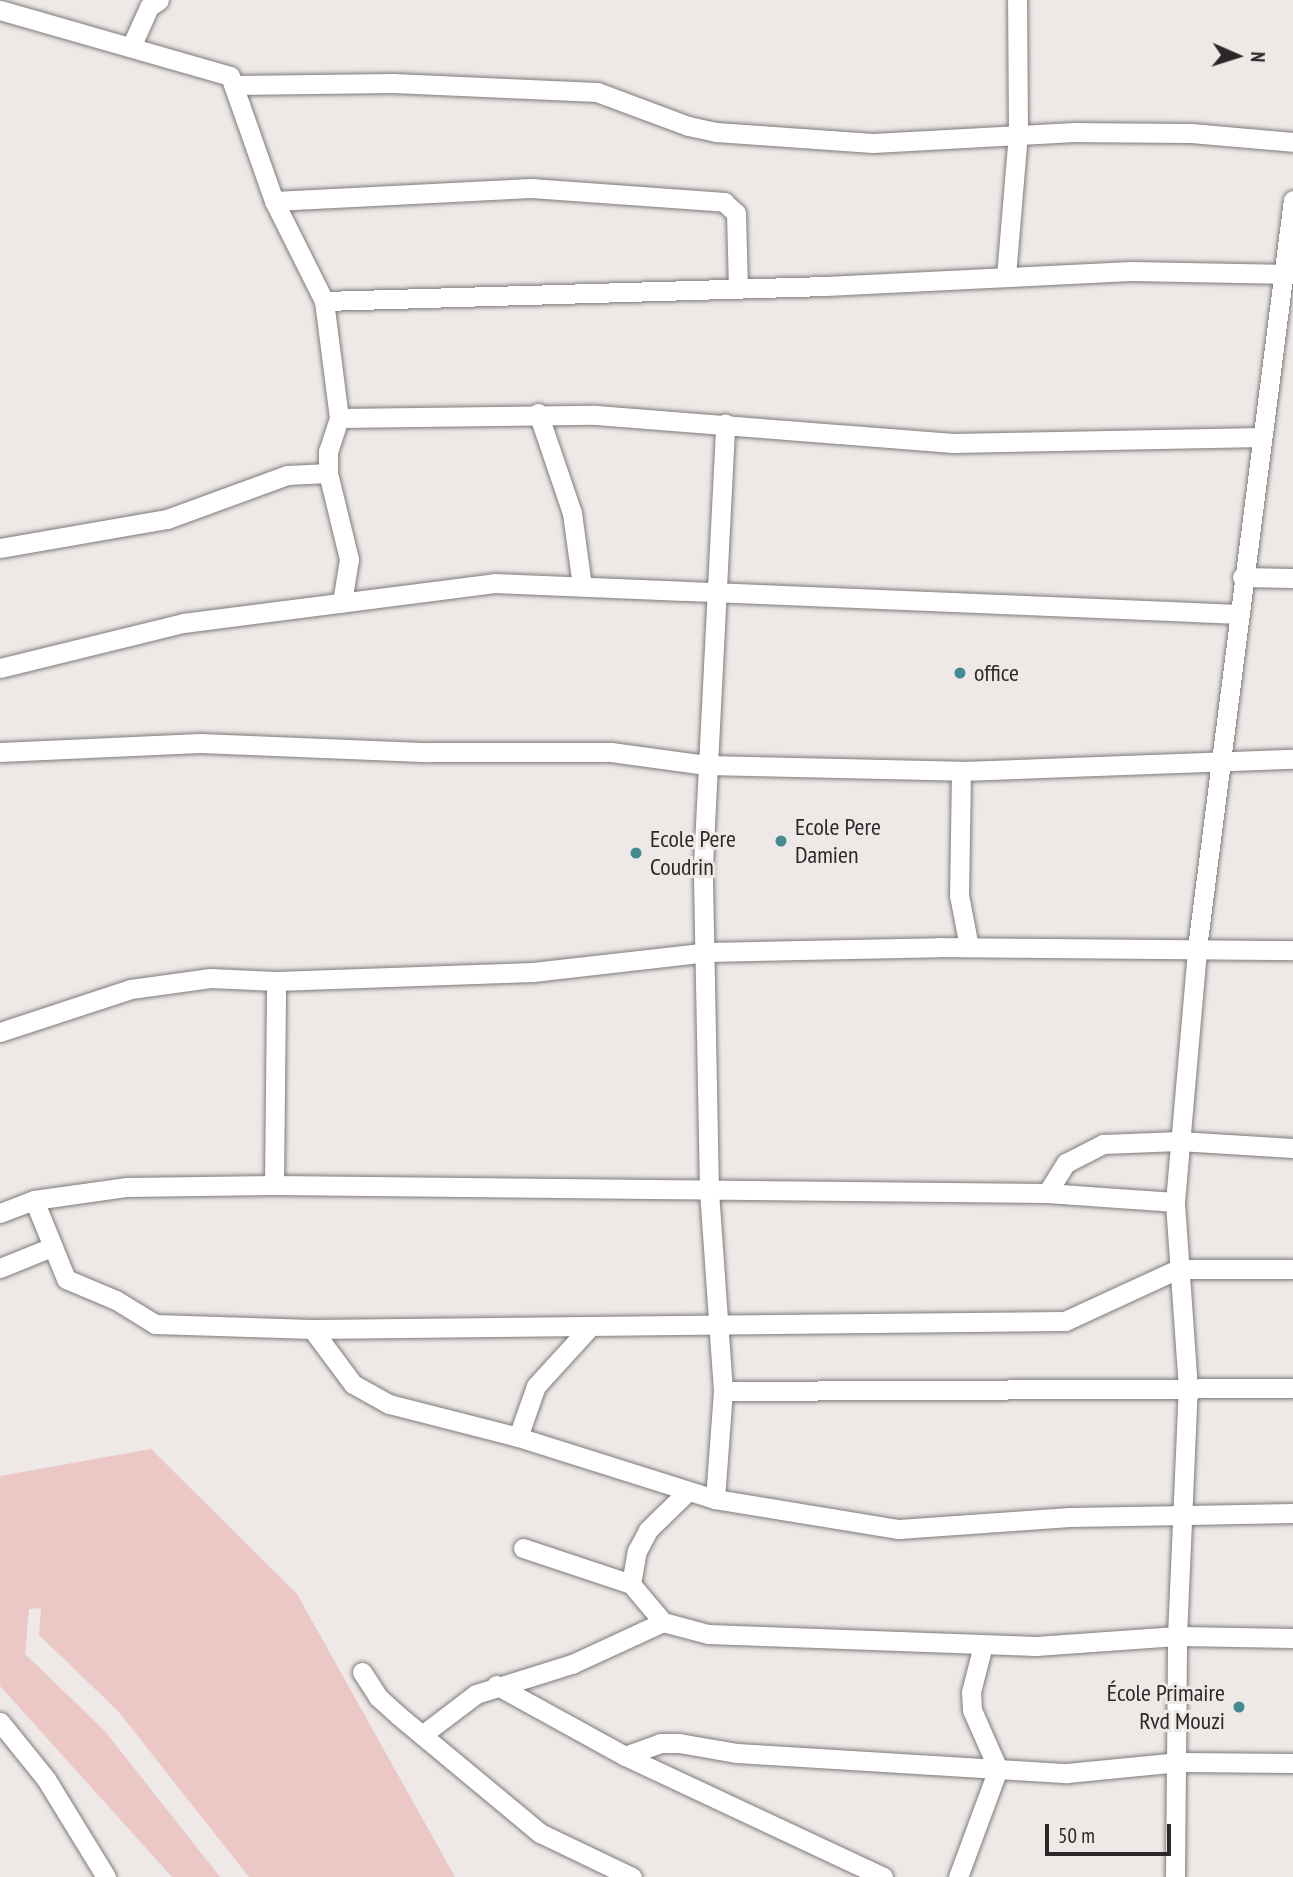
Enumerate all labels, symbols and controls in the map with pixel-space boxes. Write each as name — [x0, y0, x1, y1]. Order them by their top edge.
north arrow — [1202, 21, 1272, 91]
text: N — [1246, 51, 1270, 63]
place label: office — [974, 659, 1019, 687]
marker: office — [952, 665, 968, 681]
place label: Ecole Pere Damien — [795, 813, 881, 869]
place label: Ecole Pere Coudrin — [650, 825, 736, 881]
marker: Ecole Pere Damien — [773, 833, 789, 849]
marker: Ecole Pere Coudrin — [628, 845, 644, 861]
place label: École Primaire Rvd Mouzi — [1107, 1679, 1225, 1735]
marker: École Primaire Rvd Mouzi — [1231, 1699, 1247, 1715]
scale bar — [1048, 1811, 1174, 1855]
text: 50 m — [1058, 1822, 1095, 1849]

